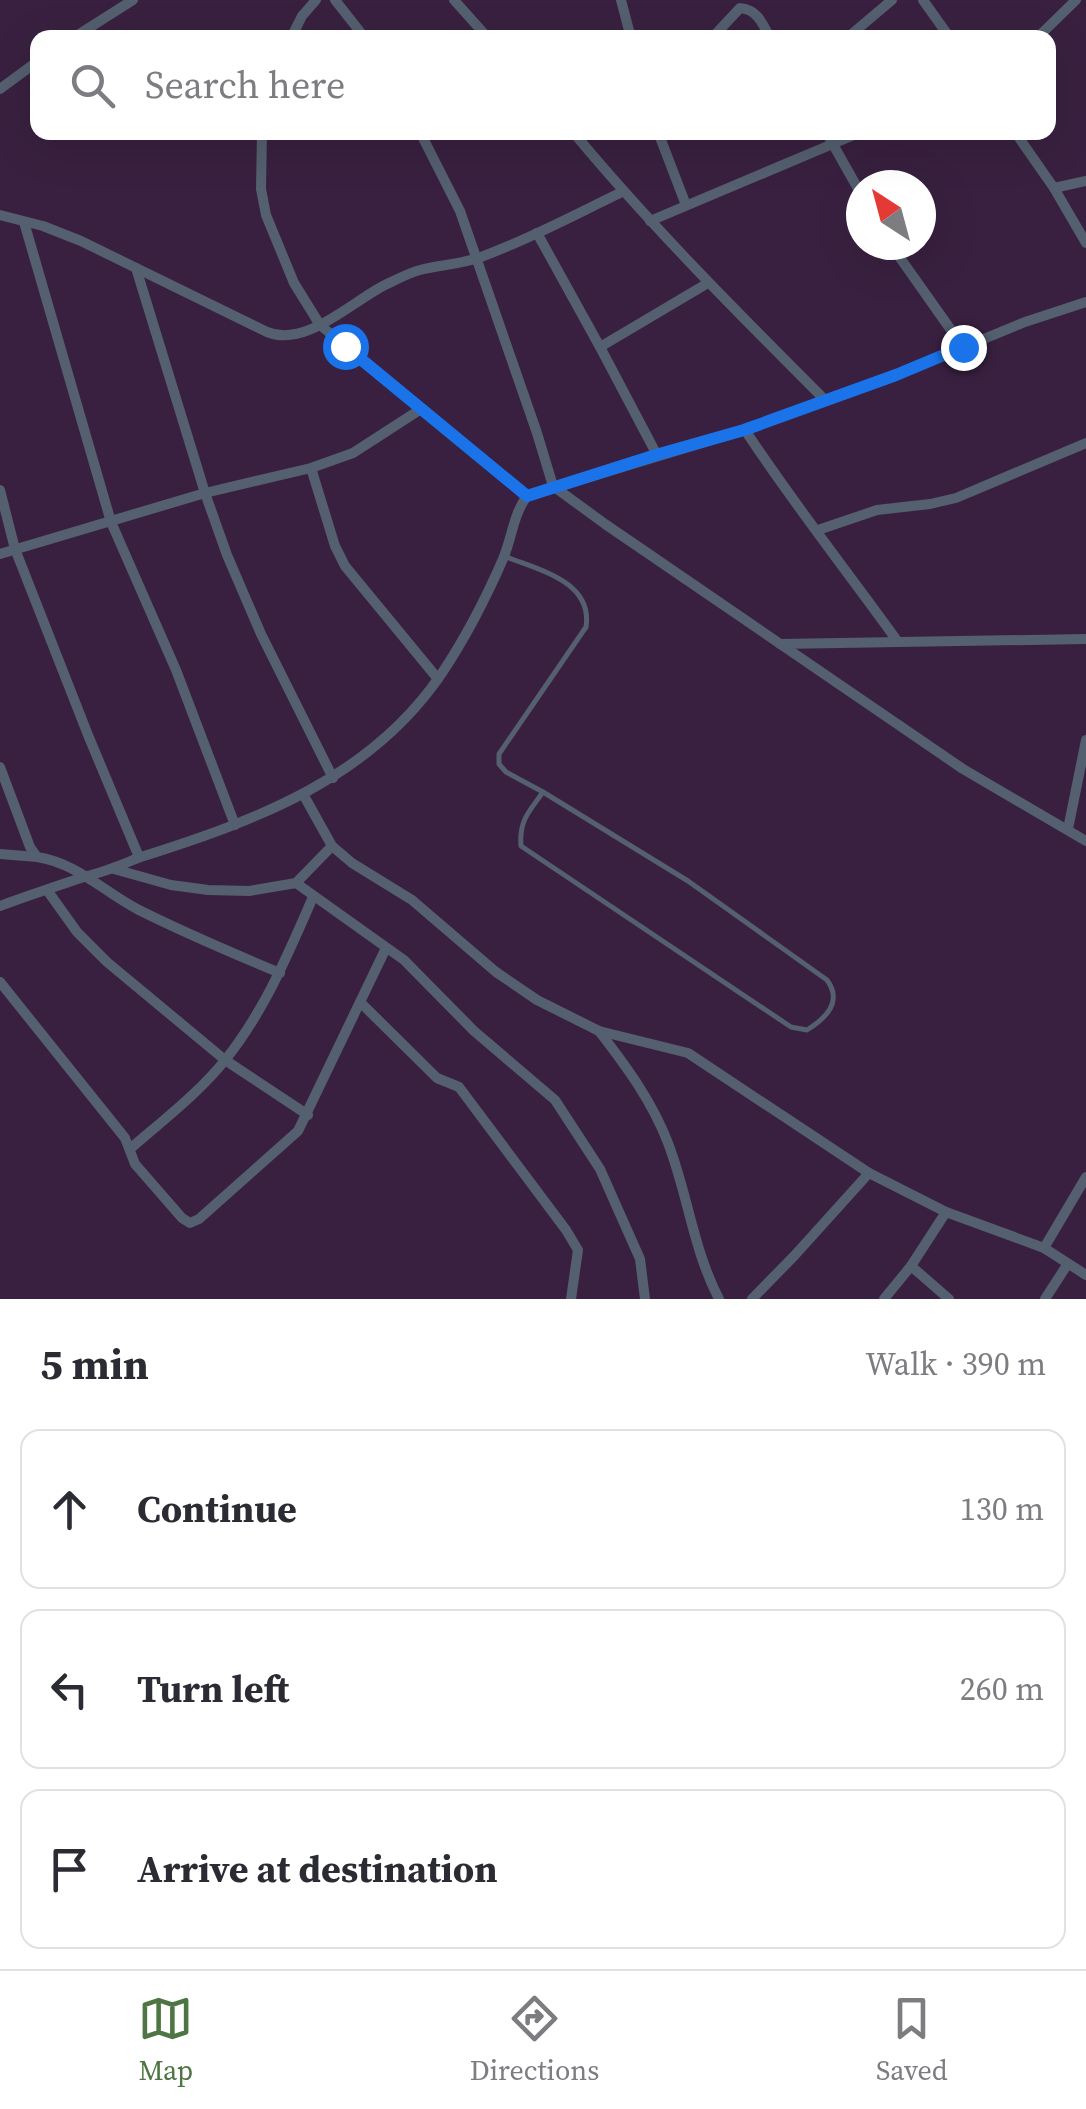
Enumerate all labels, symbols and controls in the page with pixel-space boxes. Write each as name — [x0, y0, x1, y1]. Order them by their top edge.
search box — [30, 30, 1056, 140]
icon: search — [65, 58, 120, 113]
text: Search here — [145, 59, 345, 111]
north arrow — [846, 170, 936, 260]
route start — [323, 324, 369, 370]
route end — [941, 325, 987, 371]
text: 5 min — [40, 1335, 149, 1393]
text: Walk · 390 m — [865, 1342, 1046, 1386]
icon: ahead — [42, 1482, 97, 1537]
text: Continue — [137, 1483, 297, 1535]
text: 130 m — [960, 1487, 1044, 1531]
icon: left — [42, 1662, 97, 1717]
text: Turn left — [137, 1663, 289, 1715]
text: 260 m — [960, 1667, 1044, 1711]
icon: arrive — [42, 1842, 97, 1897]
text: Arrive at destination — [137, 1843, 498, 1895]
tab: Map — [138, 1991, 193, 2089]
tab: Directions — [470, 1991, 599, 2089]
tab: Saved — [876, 1991, 948, 2089]

